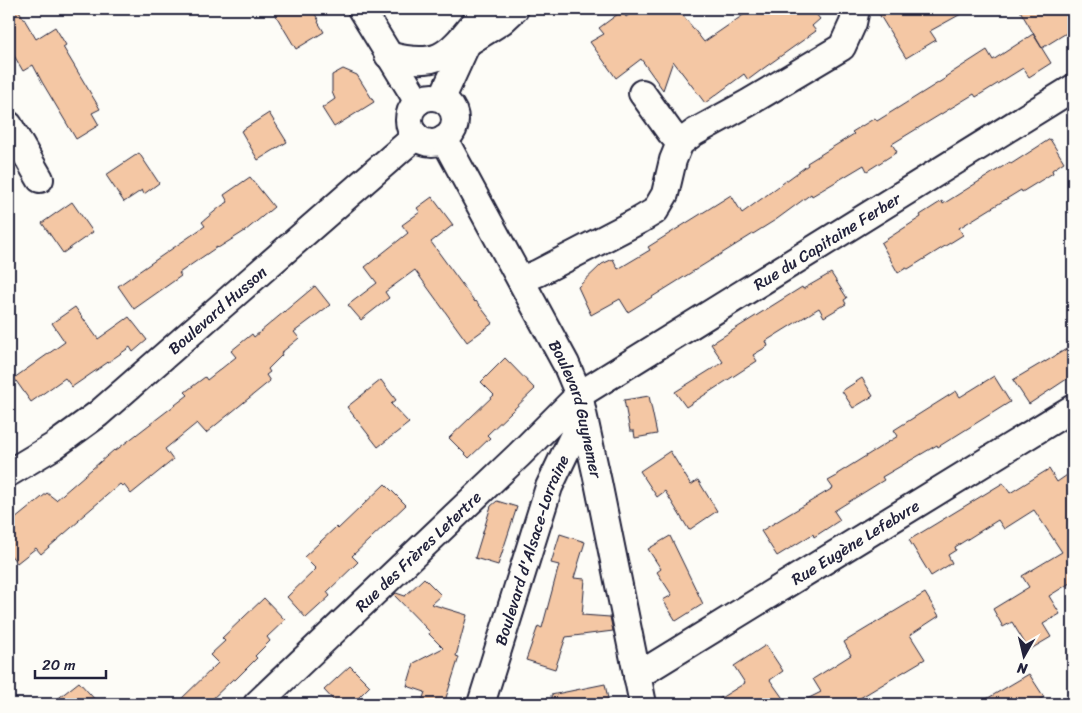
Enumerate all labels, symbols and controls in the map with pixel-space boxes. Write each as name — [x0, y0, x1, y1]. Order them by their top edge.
street label: Rue du Capitaine Ferber — [747, 183, 907, 298]
street label: Boulevard Husson — [161, 258, 274, 362]
street label: Boulevard Guynemer — [541, 334, 612, 482]
street label: Boulevard d'Alsace-Lorraine — [486, 449, 577, 649]
street label: Rue des Frères Letertre — [348, 483, 488, 619]
street label: Rue Eugène Lefebvre — [785, 491, 925, 593]
north arrow — [1000, 630, 1050, 680]
scale bar — [35, 648, 106, 680]
text: 20 m — [42, 652, 76, 678]
text: N — [1015, 655, 1030, 682]

